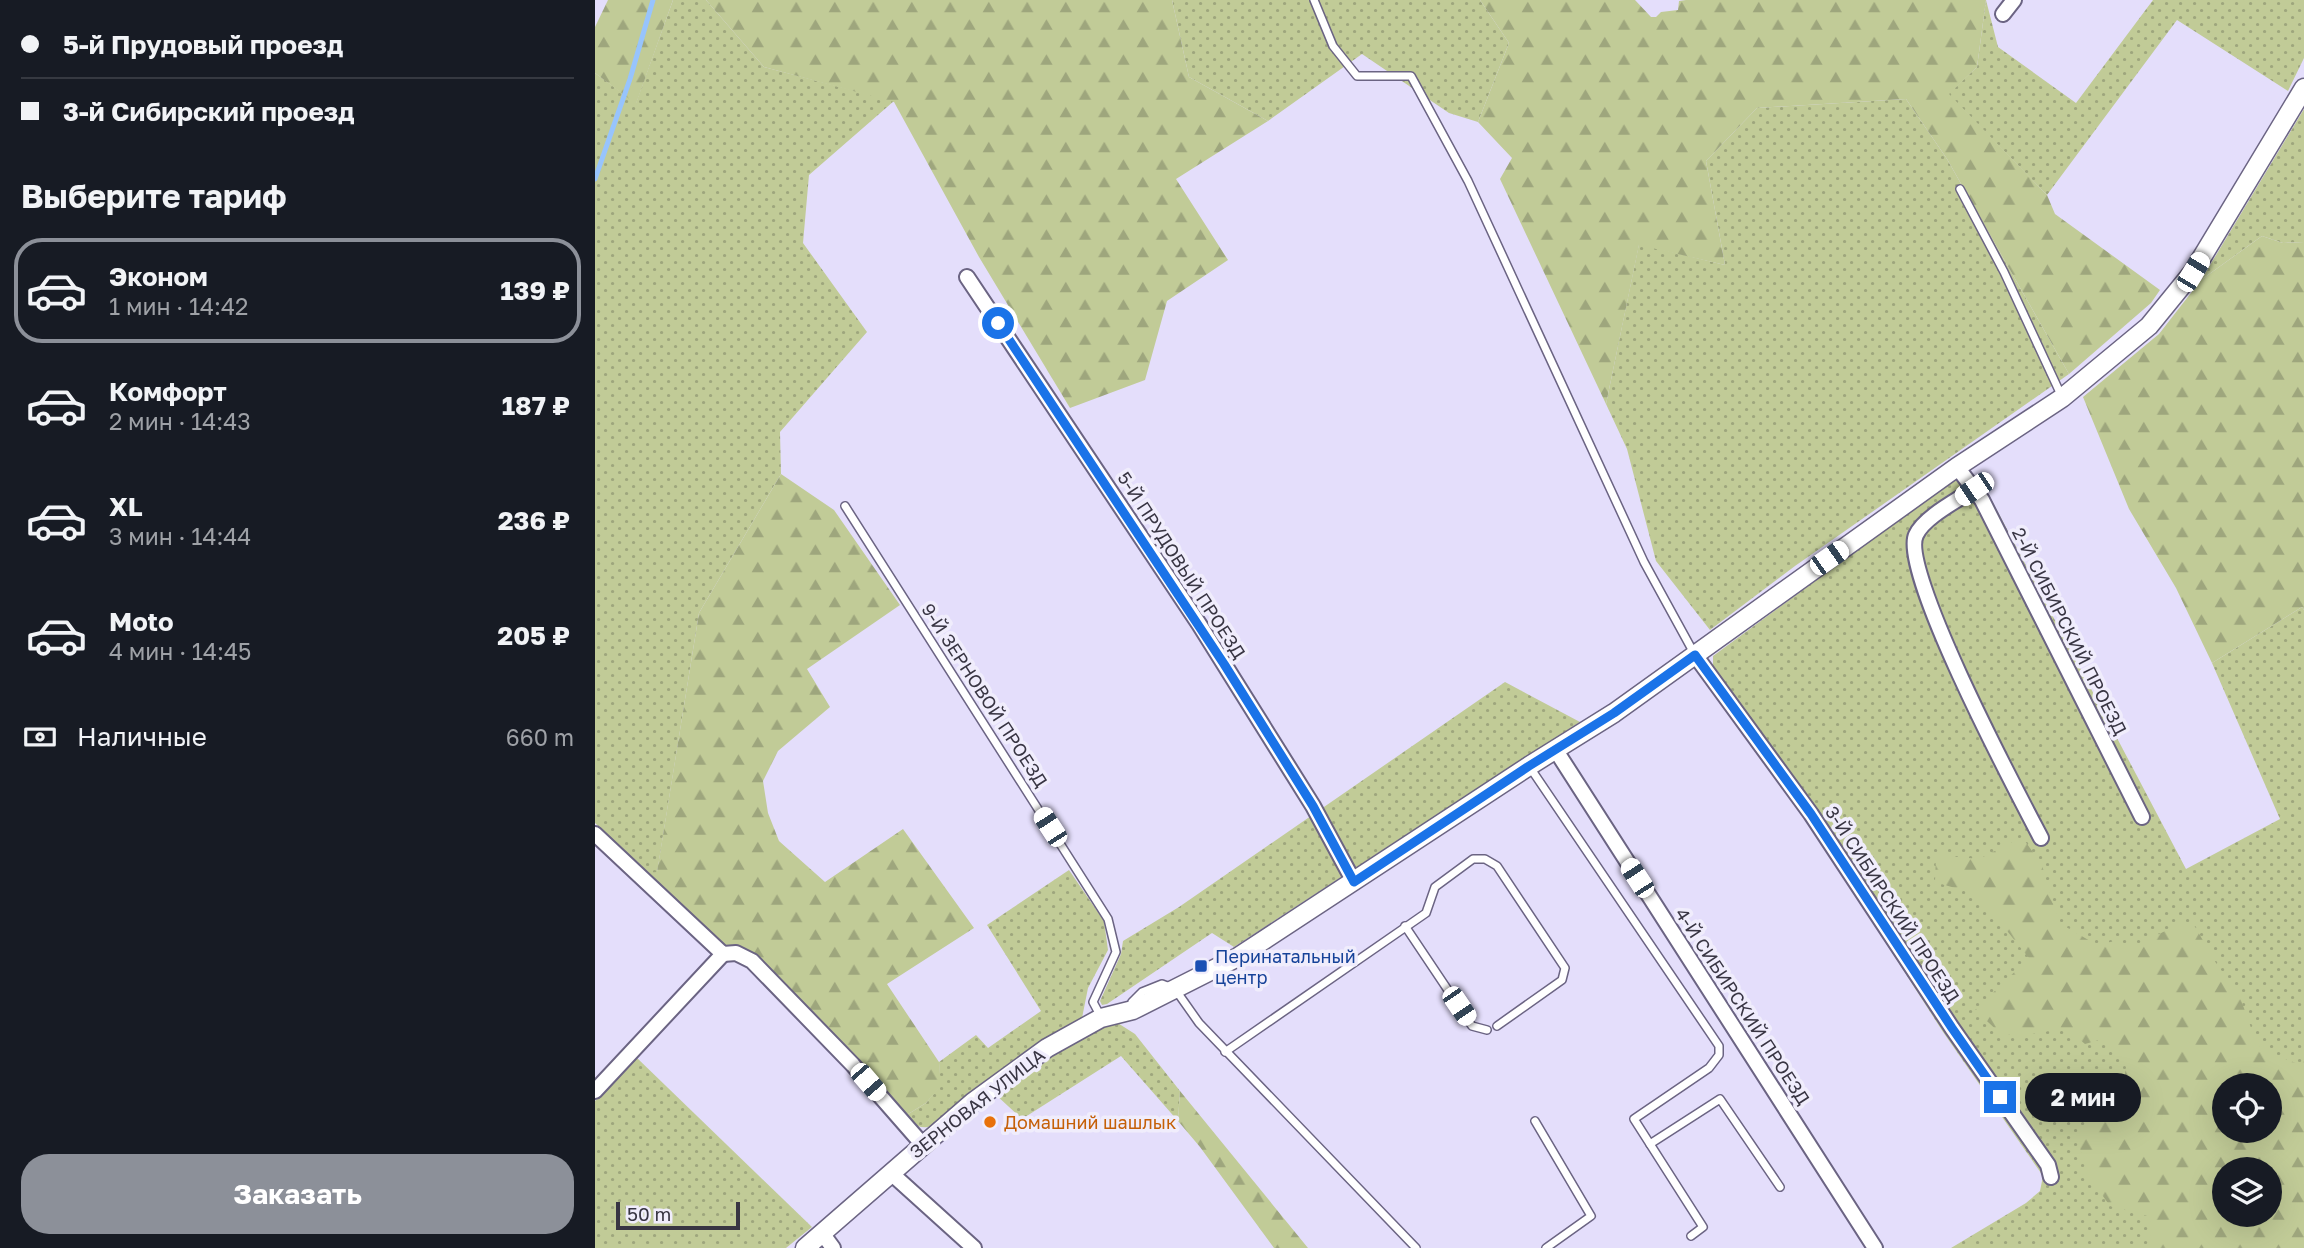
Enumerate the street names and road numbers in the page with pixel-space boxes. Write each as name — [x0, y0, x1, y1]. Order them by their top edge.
street label: 5-Й ПРУДОВЫЙ ПРОЕЗД — [1113, 467, 1251, 663]
street label: 2-Й СИБИРСКИЙ ПРОЕЗД — [2008, 524, 2132, 738]
street label: 9-Й ЗЕРНОВОЙ ПРОЕЗД — [917, 599, 1053, 791]
street label: 3-Й СИБИРСКИЙ ПРОЕЗД — [1821, 802, 1965, 1006]
street label: 4-Й СИБИРСКИЙ ПРОЕЗД — [1671, 903, 1815, 1109]
street label: ЗЕРНОВАЯ УЛИЦА — [905, 1043, 1049, 1163]

